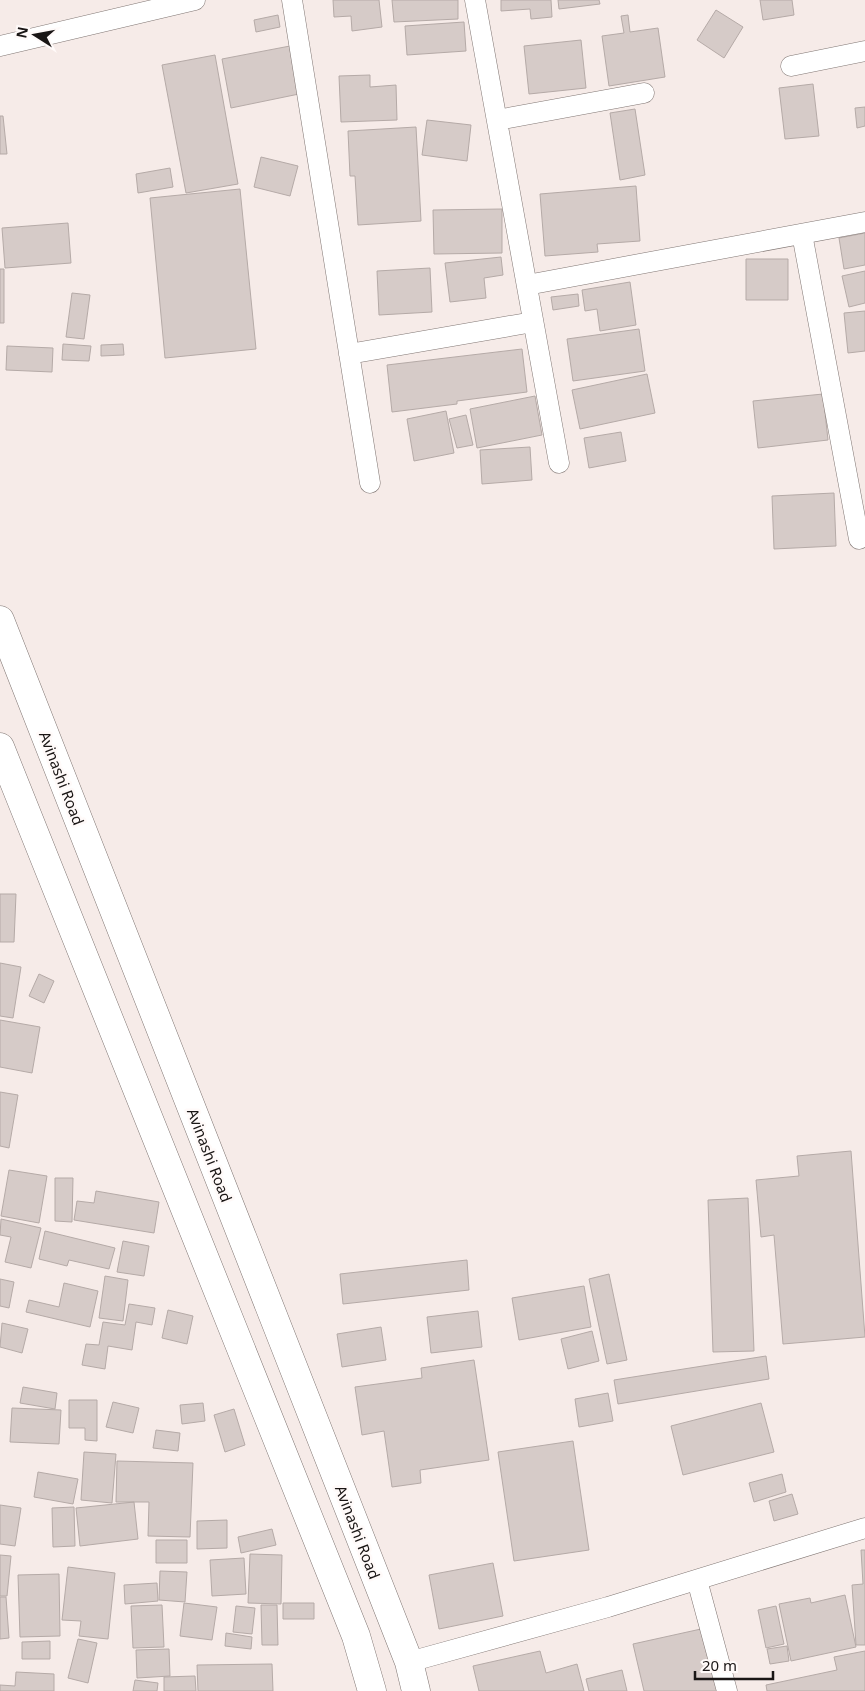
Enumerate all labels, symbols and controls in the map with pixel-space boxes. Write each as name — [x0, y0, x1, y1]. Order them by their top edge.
north arrow — [10, 10, 60, 60]
text: N — [11, 25, 32, 40]
street label: Avinashi Road — [35, 728, 89, 828]
street label: Avinashi Road — [183, 1105, 237, 1205]
street label: Avinashi Road — [331, 1482, 385, 1582]
scale bar — [695, 1648, 772, 1680]
text: 20 m — [702, 1655, 737, 1675]

